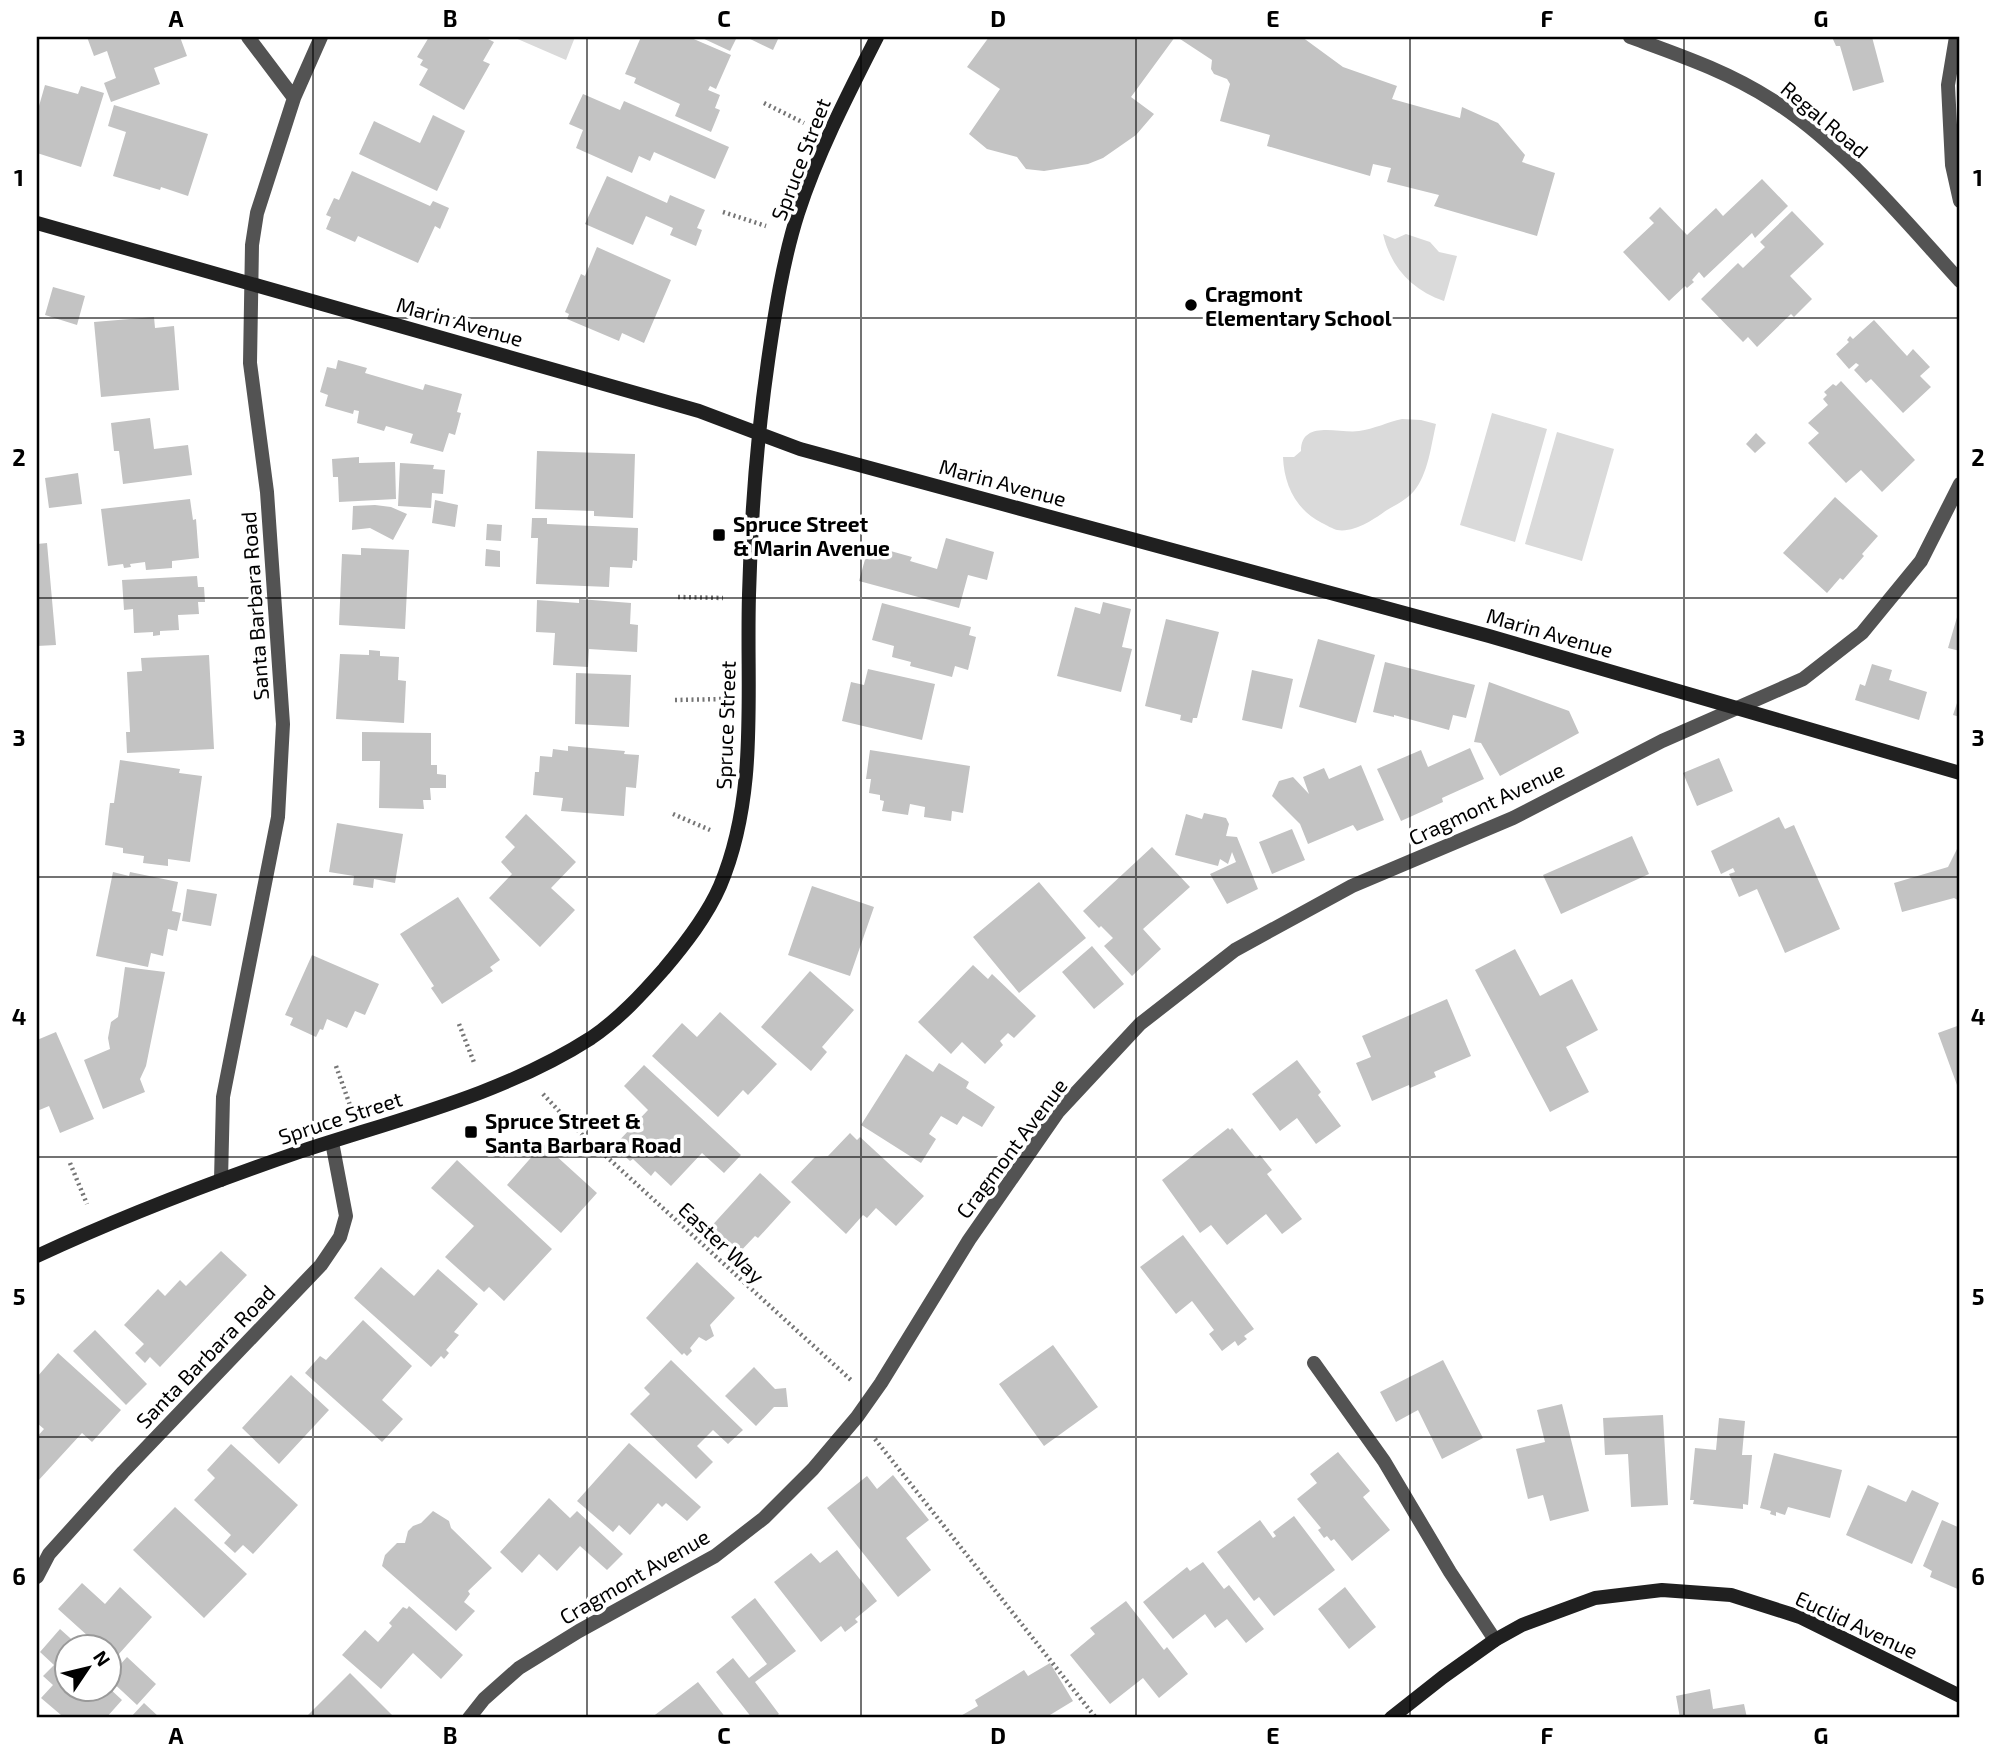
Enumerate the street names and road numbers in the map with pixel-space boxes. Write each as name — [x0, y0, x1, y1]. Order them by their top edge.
street label: Regal Road — [1776, 75, 1874, 163]
street label: Spruce Street — [765, 94, 835, 224]
street label: Marin Avenue — [394, 291, 526, 351]
street label: Marin Avenue — [937, 453, 1069, 511]
street label: Santa Barbara Road — [235, 511, 273, 701]
street label: Marin Avenue — [1484, 602, 1616, 662]
street label: Spruce Street — [710, 660, 740, 790]
street label: Cragmont Avenue — [1404, 756, 1568, 850]
street label: Cragmont Avenue — [950, 1073, 1072, 1223]
street label: Spruce Street — [275, 1085, 405, 1149]
street label: Easter Way — [674, 1196, 770, 1288]
street label: Santa Barbara Road — [130, 1279, 280, 1433]
street label: Cragmont Avenue — [555, 1523, 713, 1629]
street label: Euclid Avenue — [1792, 1585, 1922, 1663]

